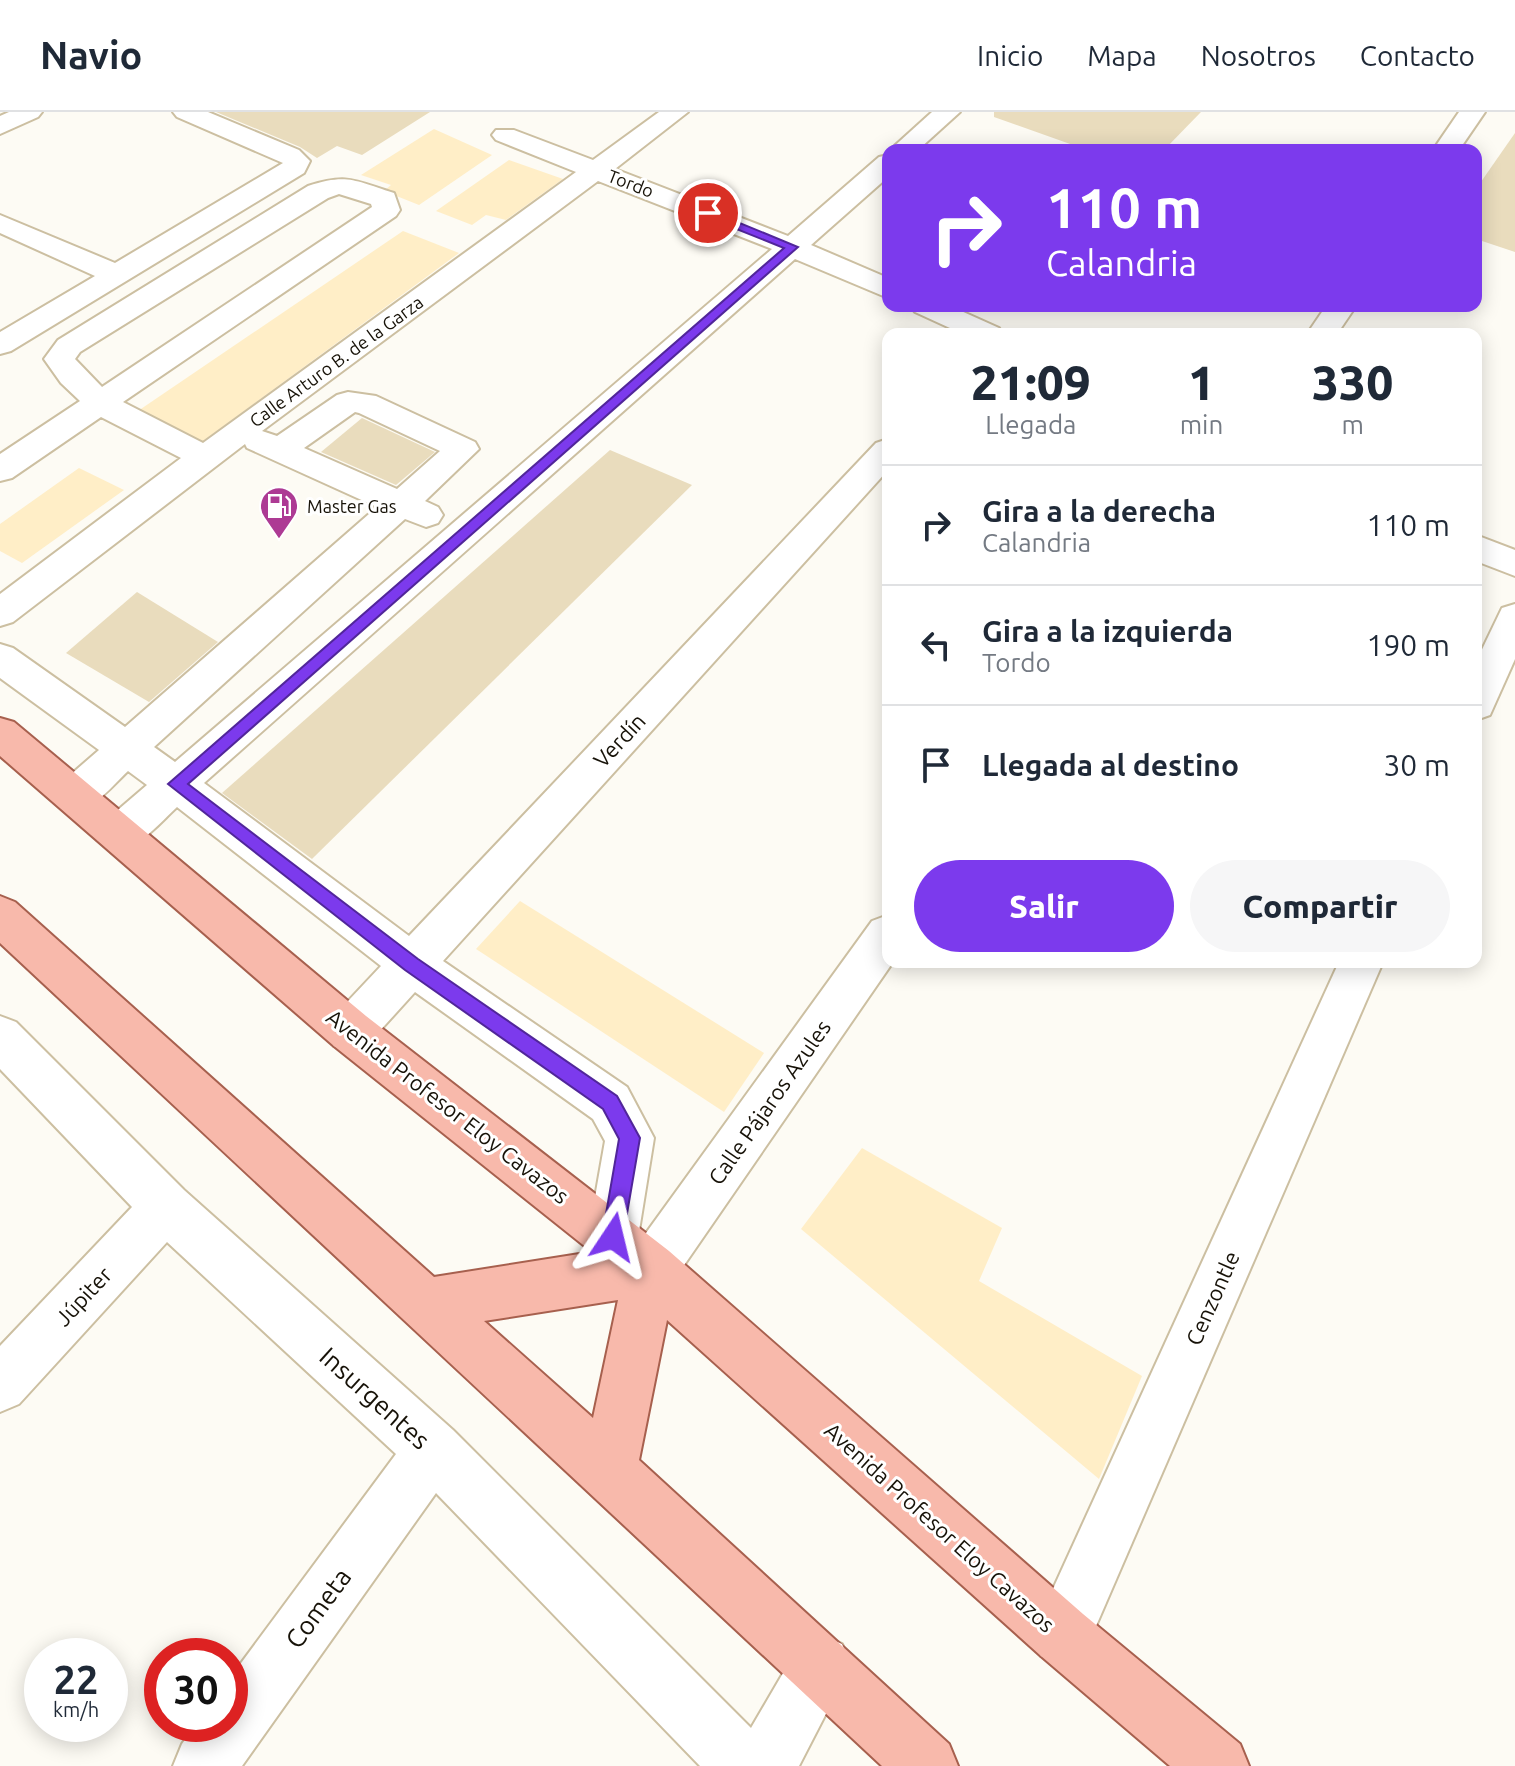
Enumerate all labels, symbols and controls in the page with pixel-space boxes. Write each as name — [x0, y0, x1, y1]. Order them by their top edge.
text: Navio — [40, 34, 142, 76]
text: Inicio — [977, 40, 1043, 71]
text: Mapa — [1087, 40, 1157, 71]
text: Nosotros — [1201, 40, 1316, 71]
text: Contacto — [1360, 40, 1475, 71]
street label: Tordo — [605, 165, 657, 201]
icon: right — [914, 176, 1018, 280]
text: 110 m — [1046, 176, 1202, 239]
pin — [674, 179, 742, 247]
icon: arrive — [686, 191, 730, 235]
text: Calandria — [1046, 242, 1197, 283]
street label: Calle Arturo B. de la Garza — [245, 291, 427, 431]
text: 21:09 — [971, 355, 1091, 409]
text: 1 — [1188, 355, 1215, 409]
text: 330 — [1312, 355, 1393, 409]
text: Llegada — [985, 410, 1076, 439]
text: min — [1180, 410, 1223, 439]
text: m — [1341, 410, 1364, 439]
fuel station icon: Master Gas — [258, 485, 300, 540]
text: Gira a la derecha — [982, 494, 1216, 528]
place label: Master Gas — [307, 496, 397, 516]
icon: right — [914, 503, 958, 547]
text: 110 m — [1366, 508, 1450, 542]
text: Calandria — [982, 528, 1091, 557]
text: Gira a la izquierda — [982, 614, 1233, 648]
icon: left — [914, 623, 958, 667]
text: 190 m — [1366, 628, 1450, 662]
text: Tordo — [982, 648, 1051, 677]
street label: Verdín — [588, 708, 650, 772]
icon: arrive — [914, 743, 958, 787]
text: Llegada al destino — [982, 748, 1239, 782]
text: 30 m — [1383, 748, 1450, 782]
button: Salir — [914, 860, 1174, 952]
button: Compartir — [1190, 860, 1450, 952]
street label: Avenida Profesor Eloy Cavazos — [322, 1004, 574, 1208]
street label: Calle Pájaros Azules — [703, 1015, 835, 1189]
position arrow — [571, 1195, 655, 1279]
street label: Cenzontle — [1180, 1247, 1244, 1349]
street label: Júpiter — [50, 1261, 117, 1330]
street label: Insurgentes — [314, 1341, 436, 1455]
street label: Avenida Profesor Eloy Cavazos — [820, 1417, 1060, 1637]
street label: Cometa — [279, 1562, 357, 1654]
speed limit sign: 30 — [144, 1638, 248, 1742]
text: 22 — [53, 1657, 99, 1702]
text: km/h — [53, 1698, 99, 1721]

